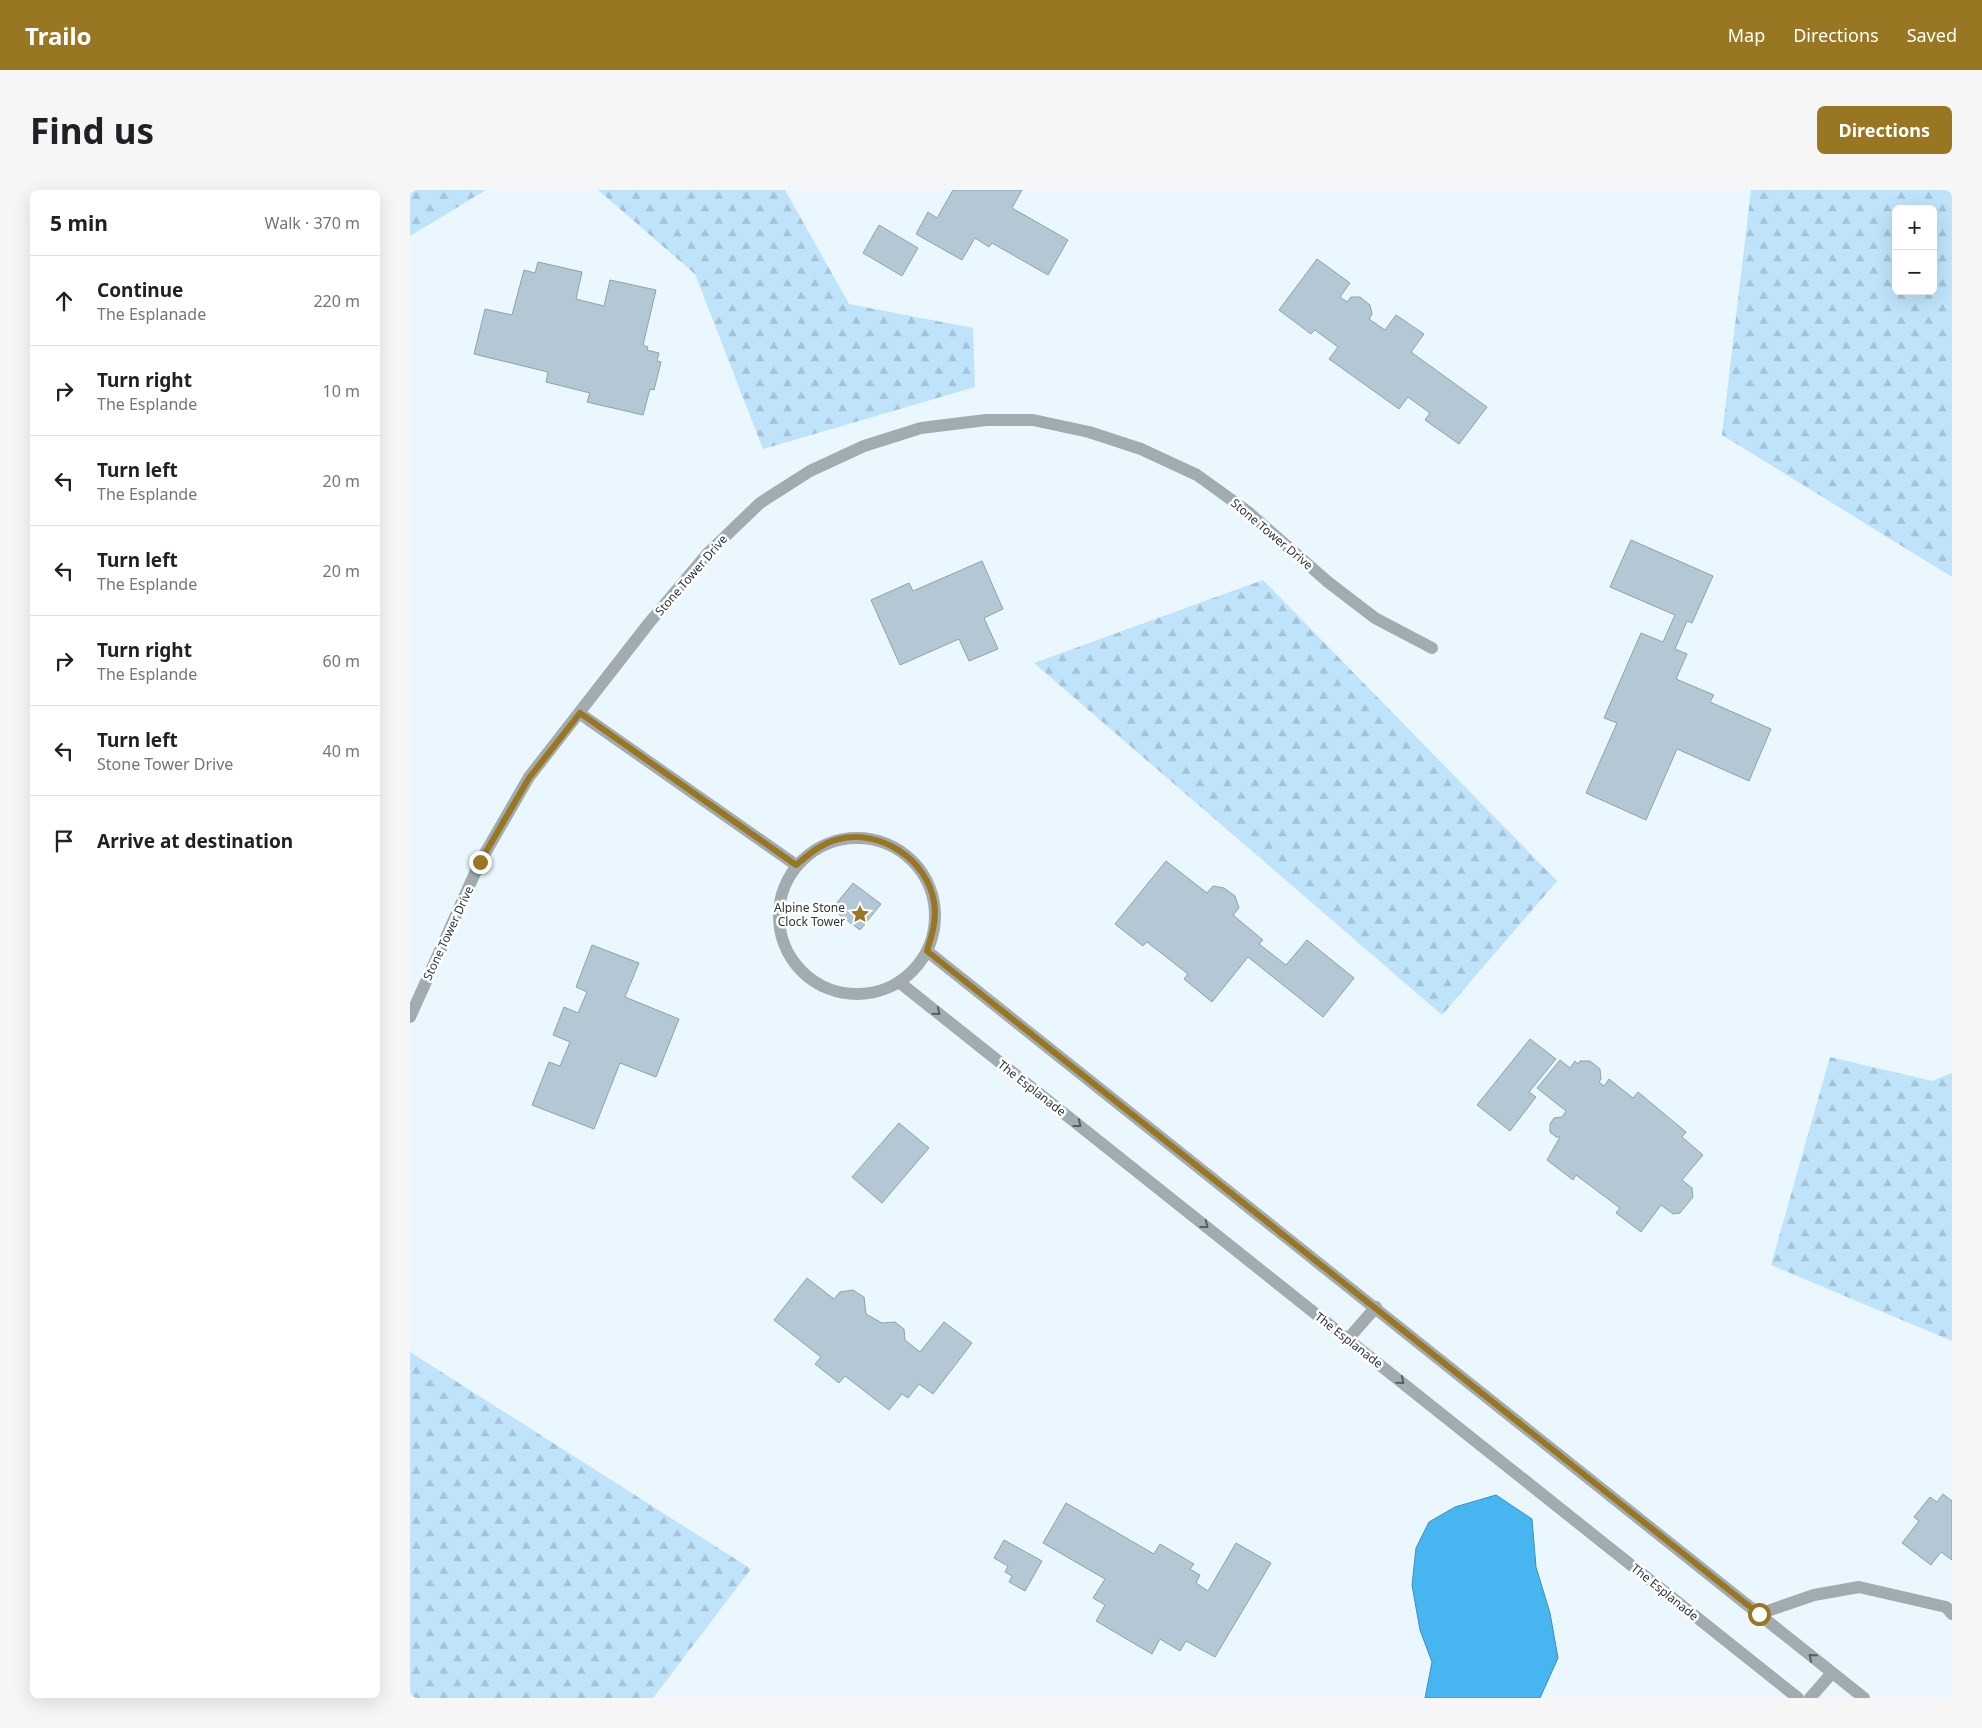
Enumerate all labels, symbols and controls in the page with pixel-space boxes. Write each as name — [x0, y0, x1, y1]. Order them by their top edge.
text: Trailo — [25, 19, 92, 52]
text: Map — [1728, 23, 1765, 47]
text: Directions — [1793, 23, 1879, 47]
text: Saved — [1907, 23, 1957, 47]
button: Directions — [1817, 106, 1952, 154]
text: Find us — [30, 107, 154, 154]
map controls — [1892, 205, 1937, 295]
button: + — [1892, 205, 1937, 250]
text: 5 min — [50, 209, 108, 237]
text: Walk · 370 m — [265, 212, 360, 234]
button: − — [1892, 250, 1937, 295]
text: Continue — [97, 277, 183, 303]
icon: ahead — [50, 287, 78, 315]
text: 220 m — [313, 290, 360, 312]
text: The Esplanade — [97, 303, 206, 325]
text: Turn right — [97, 367, 192, 393]
icon: right — [50, 377, 78, 405]
text: 10 m — [323, 380, 360, 402]
text: The Esplande — [97, 393, 197, 415]
text: Turn left — [97, 457, 178, 483]
icon: left — [50, 467, 78, 495]
text: 20 m — [323, 470, 360, 492]
text: The Esplande — [97, 483, 197, 505]
street label: Stone Tower Drive — [1227, 495, 1317, 574]
street label: Stone Tower Drive — [651, 531, 731, 619]
text: Turn left — [97, 547, 178, 573]
icon: left — [50, 557, 78, 585]
text: 20 m — [323, 560, 360, 582]
text: The Esplande — [97, 573, 197, 595]
text: Turn right — [97, 637, 192, 663]
icon: right — [50, 647, 78, 675]
text: 60 m — [323, 650, 360, 672]
text: The Esplande — [97, 663, 197, 685]
text: Turn left — [97, 727, 178, 753]
icon: left — [50, 737, 78, 765]
text: 40 m — [323, 740, 360, 762]
text: Stone Tower Drive — [97, 753, 233, 775]
icon: arrive — [50, 827, 78, 855]
text: Arrive at destination — [97, 828, 293, 854]
route end — [469, 851, 492, 874]
street label: Stone Tower Drive — [419, 883, 477, 983]
place label: Alpine Stone Clock Tower — [774, 899, 845, 930]
place icon: Alpine Stone Clock Tower — [849, 903, 871, 925]
one-way arrow — [931, 1007, 940, 1015]
street label: The Esplanade — [994, 1056, 1070, 1120]
one-way arrow — [1072, 1119, 1081, 1127]
one-way arrow — [1199, 1220, 1208, 1228]
street label: The Esplanade — [1311, 1308, 1387, 1372]
one-way arrow — [1395, 1375, 1404, 1384]
street label: The Esplanade — [1628, 1560, 1702, 1625]
route start — [1748, 1603, 1771, 1626]
one-way arrow — [1809, 1654, 1818, 1662]

